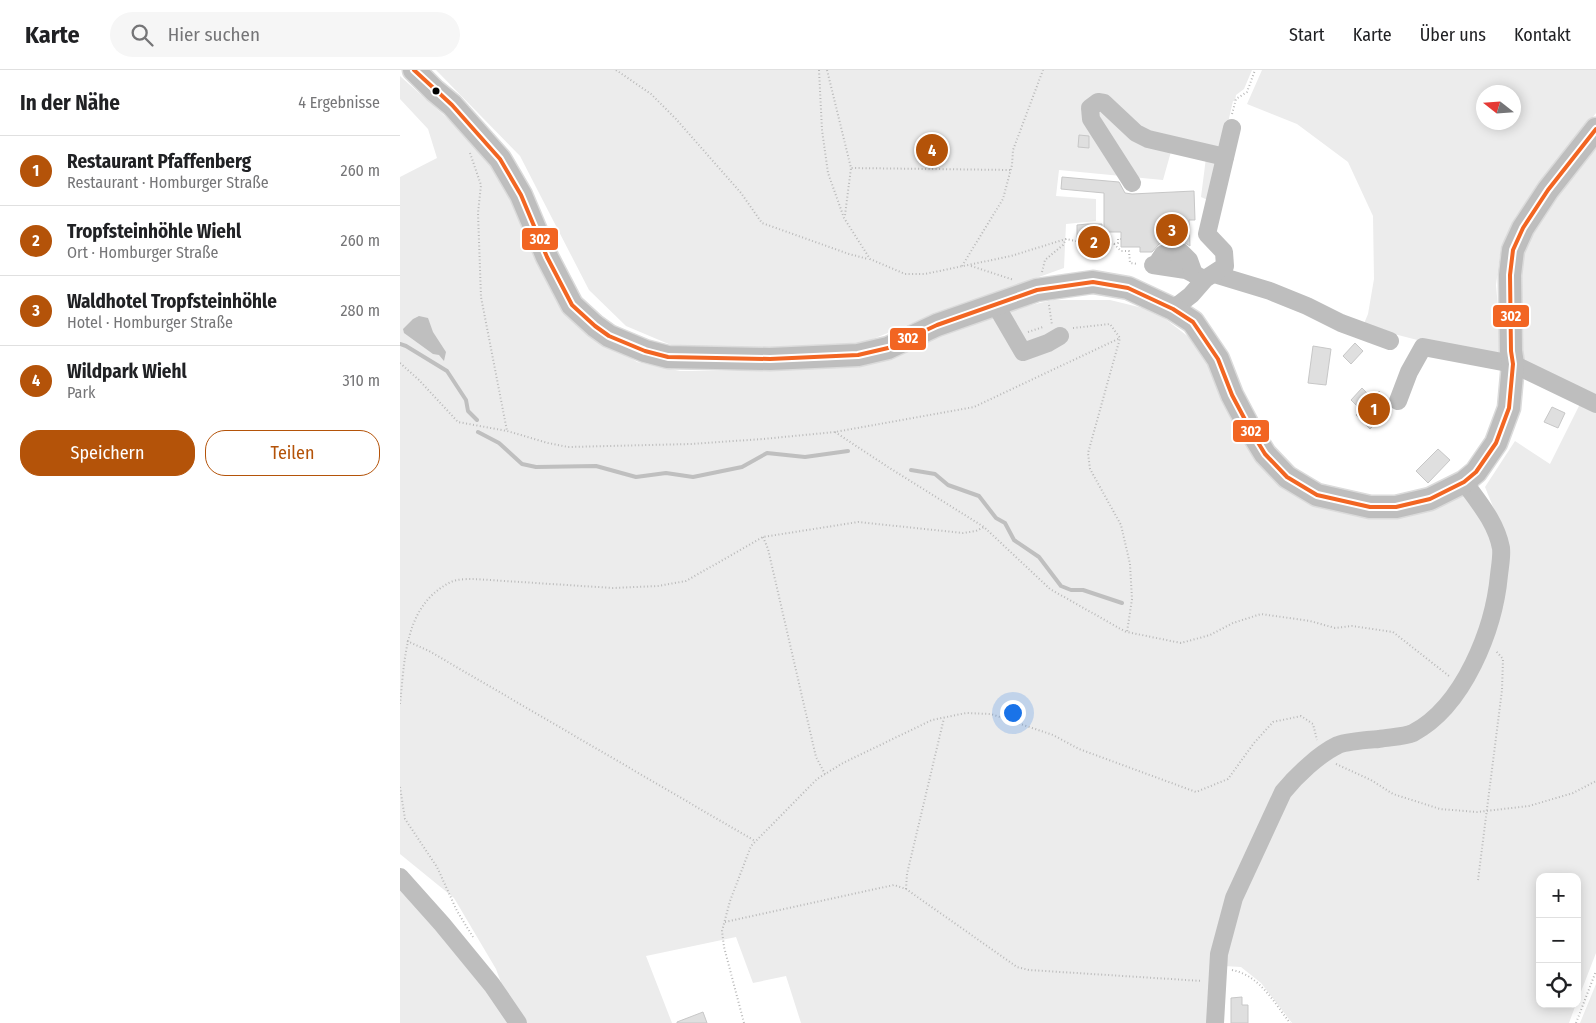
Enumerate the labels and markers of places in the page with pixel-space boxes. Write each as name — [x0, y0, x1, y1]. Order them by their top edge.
unlabelled marker — [431, 86, 441, 96]
pin: 4 — [916, 131, 948, 169]
pin: 3 — [1156, 211, 1188, 249]
pin: 2 — [1078, 223, 1110, 261]
pin: 1 — [1358, 390, 1390, 428]

